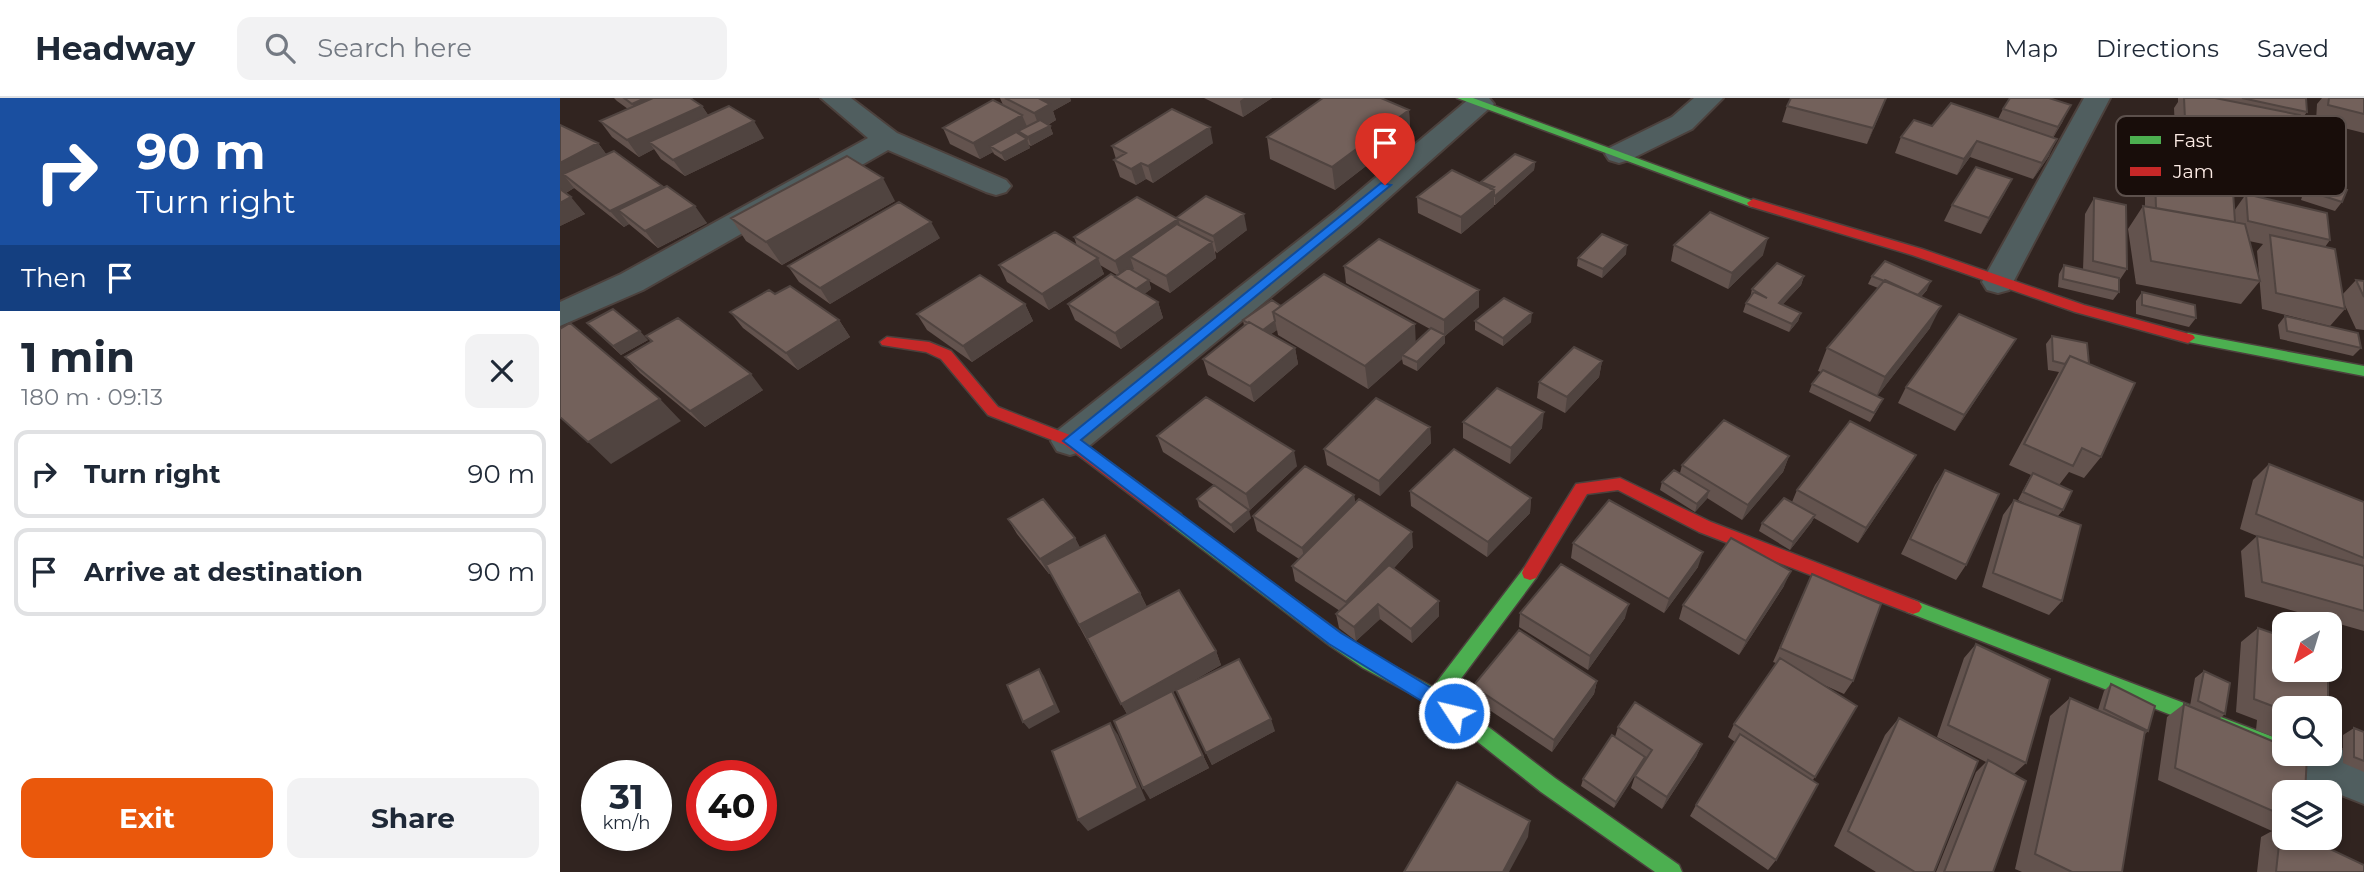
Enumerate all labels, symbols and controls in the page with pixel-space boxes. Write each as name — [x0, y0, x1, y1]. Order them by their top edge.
search box — [237, 17, 727, 80]
text: Headway — [35, 28, 195, 68]
icon: search — [261, 29, 299, 67]
text: Search here — [317, 32, 472, 64]
text: Map — [2005, 34, 2058, 63]
text: Directions — [2096, 34, 2219, 63]
text: Saved — [2257, 34, 2329, 63]
pin — [1355, 113, 1415, 185]
legend — [2116, 116, 2346, 196]
text: 90 m — [136, 122, 266, 181]
icon: arrive — [1366, 124, 1404, 162]
icon: right — [21, 126, 112, 217]
text: Fast — [2173, 129, 2213, 152]
text: Jam — [2172, 160, 2214, 183]
text: Turn right — [136, 182, 296, 221]
icon: arrive — [101, 259, 139, 297]
text: Then — [21, 262, 87, 294]
text: 1 min — [21, 331, 135, 383]
button: close — [465, 334, 539, 408]
text: 180 m · 09:13 — [21, 383, 163, 411]
icon: right — [25, 455, 63, 493]
text: Turn right — [84, 458, 220, 490]
text: 90 m — [468, 458, 535, 490]
icon: arrive — [25, 553, 63, 591]
text: Arrive at destination — [84, 556, 363, 588]
text: 90 m — [468, 556, 535, 588]
north arrow — [2272, 612, 2342, 682]
map controls — [2272, 612, 2342, 850]
position arrow — [1417, 676, 1491, 750]
button: search — [2272, 696, 2342, 766]
speed limit sign: 40 — [686, 760, 777, 851]
text: 31 — [609, 775, 644, 818]
button: Exit — [21, 778, 273, 858]
button: Share — [287, 778, 539, 858]
button: layers — [2272, 780, 2342, 850]
text: km/h — [602, 812, 651, 834]

